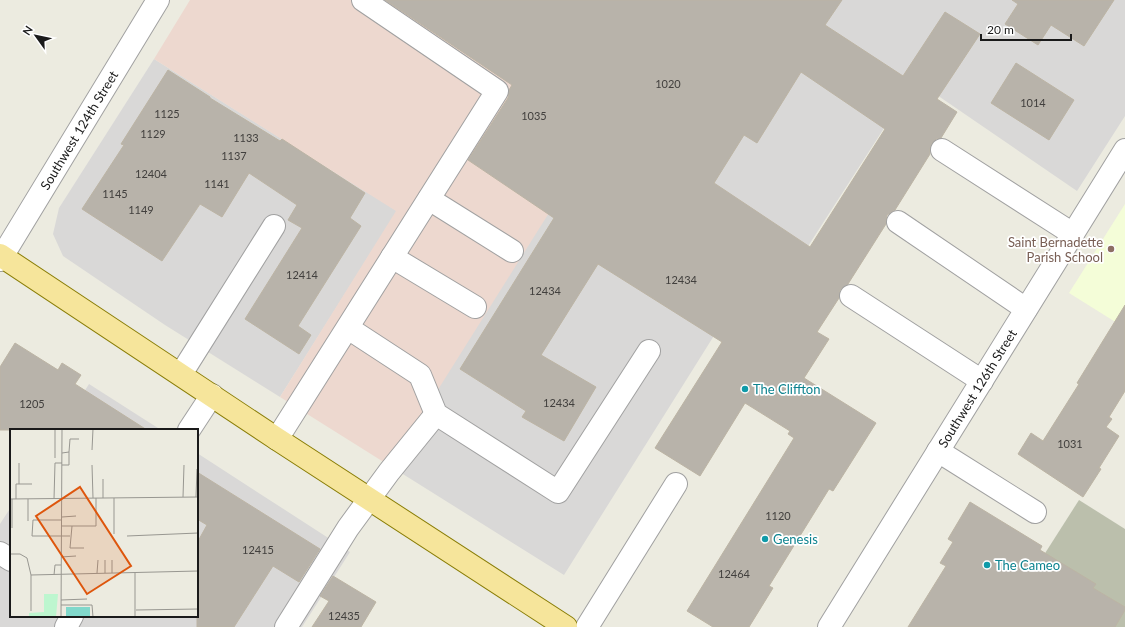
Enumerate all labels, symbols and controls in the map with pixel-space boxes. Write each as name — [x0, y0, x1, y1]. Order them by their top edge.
north arrow — [16, 16, 56, 56]
scale bar — [981, 16, 1071, 42]
text: 20 m — [987, 22, 1014, 37]
text: N — [19, 23, 35, 37]
street label: Southwest 124th Street — [37, 67, 121, 193]
house number: 1020 — [655, 77, 681, 90]
house number: 1014 — [1020, 96, 1046, 109]
house number: 1125 — [154, 107, 180, 120]
house number: 1035 — [521, 109, 547, 122]
house number: 1129 — [140, 127, 166, 140]
house number: 1133 — [233, 131, 259, 144]
house number: 1137 — [221, 149, 247, 162]
house number: 12404 — [135, 167, 168, 180]
house number: 1141 — [204, 177, 230, 190]
house number: 1145 — [102, 187, 128, 200]
house number: 1149 — [128, 203, 154, 216]
place label: Saint Bernadette Parish School — [1008, 234, 1103, 265]
marker: Saint Bernadette Parish School — [1106, 244, 1116, 254]
house number: 12414 — [286, 268, 319, 281]
house number: 12434 — [665, 273, 698, 286]
house number: 12434 — [529, 284, 562, 297]
street label: Southwest 126th Street — [934, 326, 1020, 450]
place label: The Cliffton — [753, 381, 820, 397]
marker: The Cliffton — [740, 384, 750, 394]
house number: 12434 — [543, 396, 576, 409]
house number: 1205 — [19, 397, 45, 410]
inset map — [10, 429, 198, 617]
house number: 1031 — [1057, 437, 1083, 450]
house number: 1120 — [765, 509, 791, 522]
place label: Genesis — [773, 531, 818, 547]
marker: Genesis — [760, 534, 770, 544]
house number: 12415 — [242, 543, 274, 556]
place label: The Cameo — [995, 557, 1060, 573]
marker: The Cameo — [982, 560, 992, 570]
house number: 12464 — [718, 567, 751, 580]
house number: 12435 — [328, 609, 360, 622]

